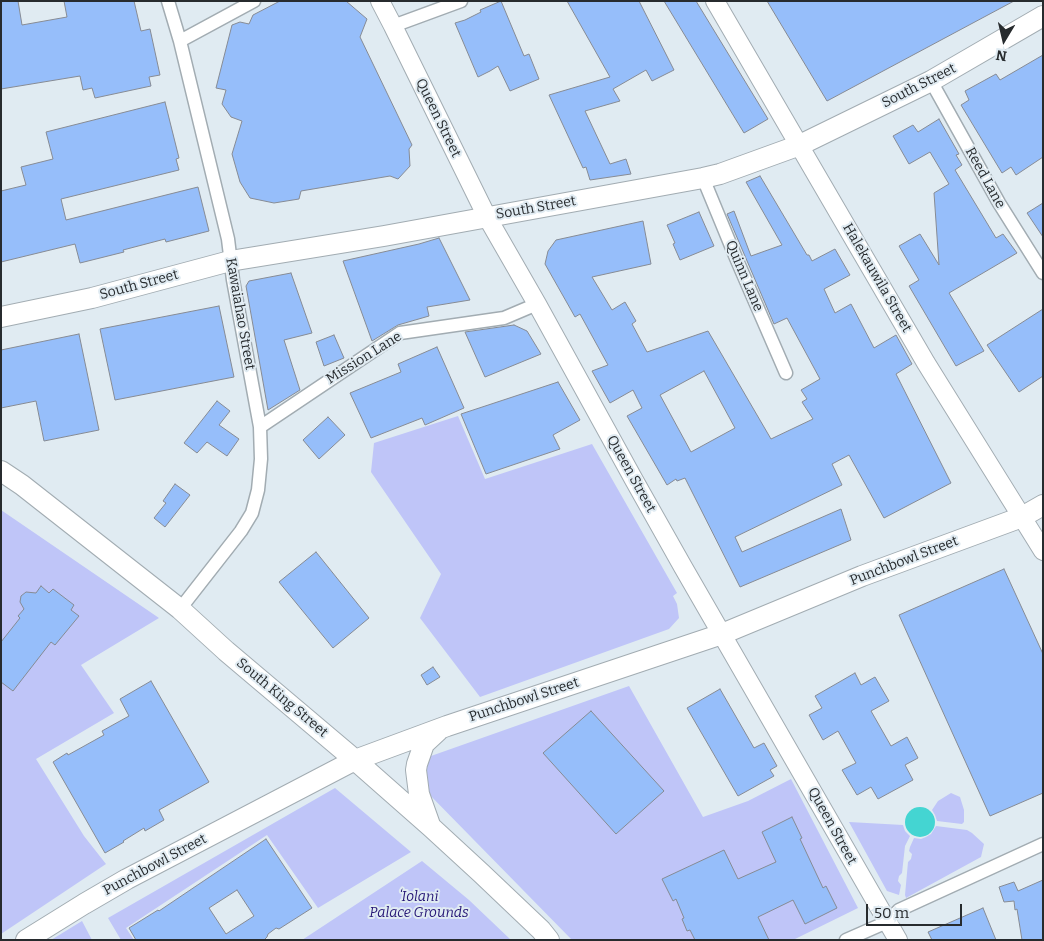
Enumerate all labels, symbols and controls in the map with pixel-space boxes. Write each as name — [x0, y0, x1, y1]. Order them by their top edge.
north arrow — [979, 15, 1029, 65]
text: N — [995, 46, 1008, 65]
street label: South Street — [879, 60, 959, 112]
street label: Queen Street — [412, 76, 464, 160]
street label: Reed Lane — [961, 145, 1009, 211]
street label: South Street — [495, 193, 577, 223]
street label: Halekauwila Street — [839, 221, 915, 335]
street label: Quinn Lane — [722, 238, 766, 314]
street label: Kawaiahao Street — [222, 257, 258, 371]
street label: South Street — [98, 266, 180, 304]
street label: Mission Lane — [323, 328, 405, 388]
street label: Queen Street — [603, 432, 659, 516]
street label: Punchbowl Street — [847, 533, 961, 589]
street label: South King Street — [233, 655, 331, 741]
street label: Punchbowl Street — [467, 674, 581, 726]
street label: Queen Street — [804, 784, 860, 868]
street label: Punchbowl Street — [100, 831, 210, 899]
park label: ʻIolani Palace Grounds — [369, 889, 469, 922]
scale bar — [869, 894, 965, 926]
text: 50 m — [874, 904, 909, 922]

